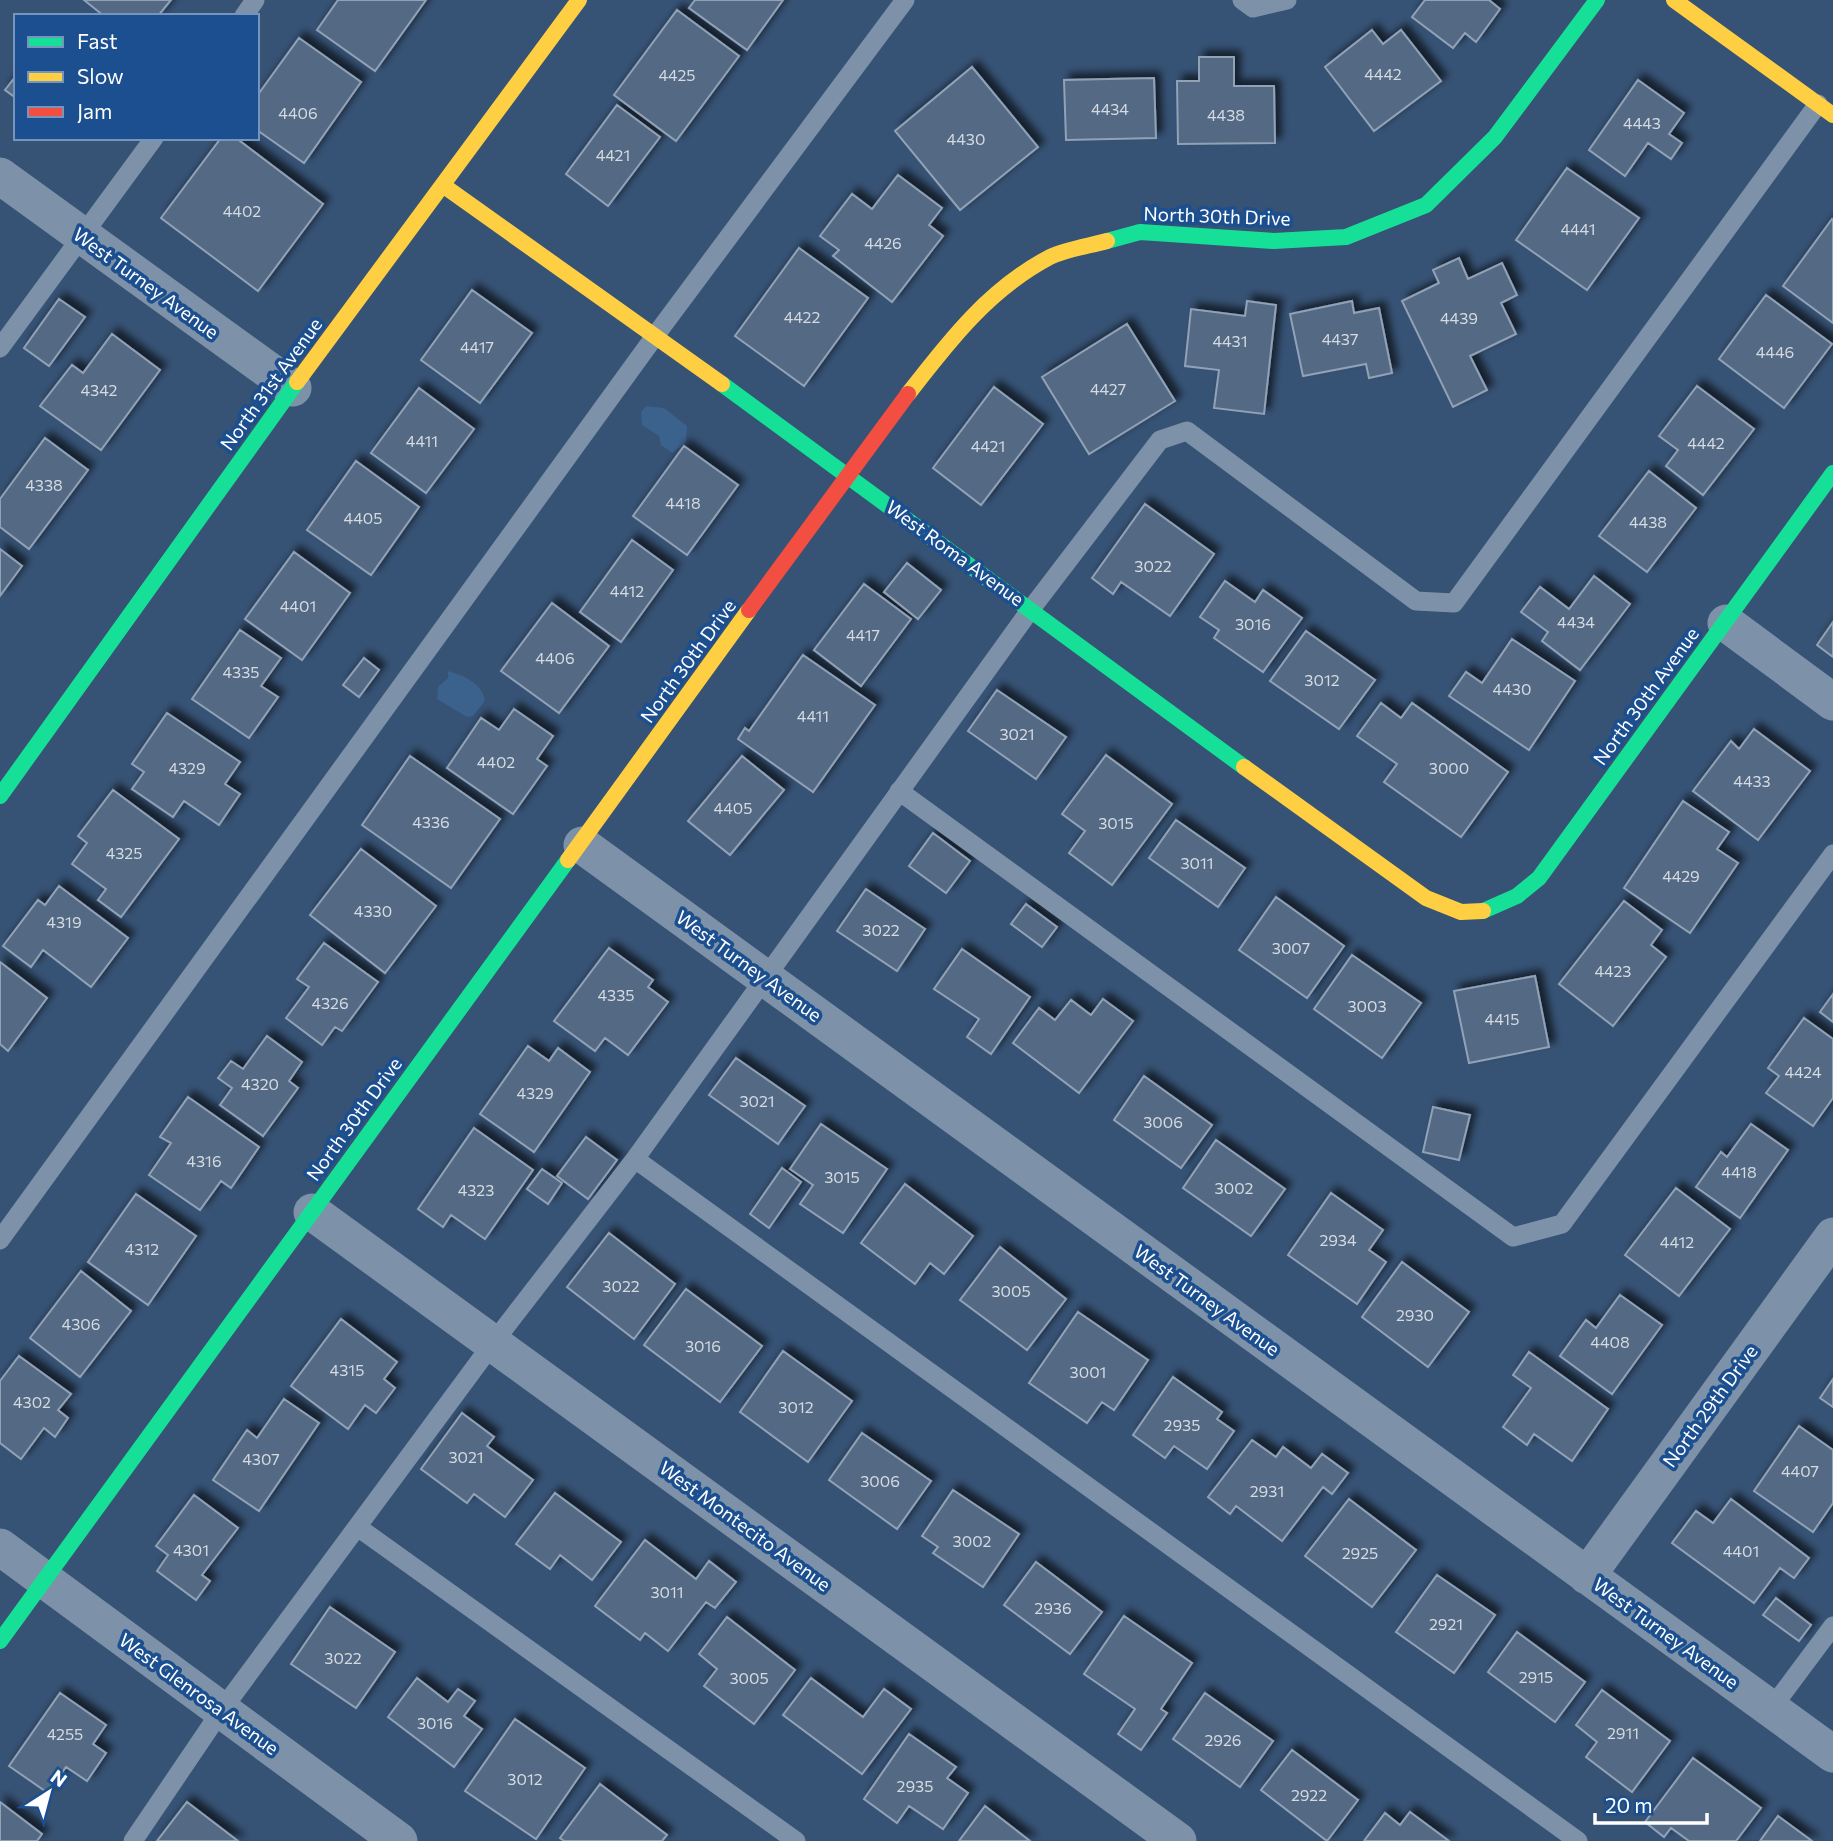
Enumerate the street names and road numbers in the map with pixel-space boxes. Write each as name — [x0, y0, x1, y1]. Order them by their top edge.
street label: North 30th Drive — [1143, 201, 1291, 230]
street label: West Turney Avenue — [69, 222, 224, 343]
street label: North 31st Avenue — [215, 313, 326, 454]
street label: West Roma Avenue — [882, 495, 1029, 610]
street label: North 30th Drive — [635, 594, 740, 727]
street label: North 30th Avenue — [1588, 622, 1703, 769]
street label: West Turney Avenue — [672, 905, 827, 1026]
street label: North 30th Drive — [301, 1052, 406, 1185]
street label: West Turney Avenue — [1130, 1239, 1285, 1360]
street label: North 29th Drive — [1657, 1340, 1762, 1471]
street label: West Montecito Avenue — [655, 1456, 836, 1596]
street label: West Turney Avenue — [1589, 1572, 1744, 1693]
street label: West Glenrosa Avenue — [115, 1628, 284, 1759]

